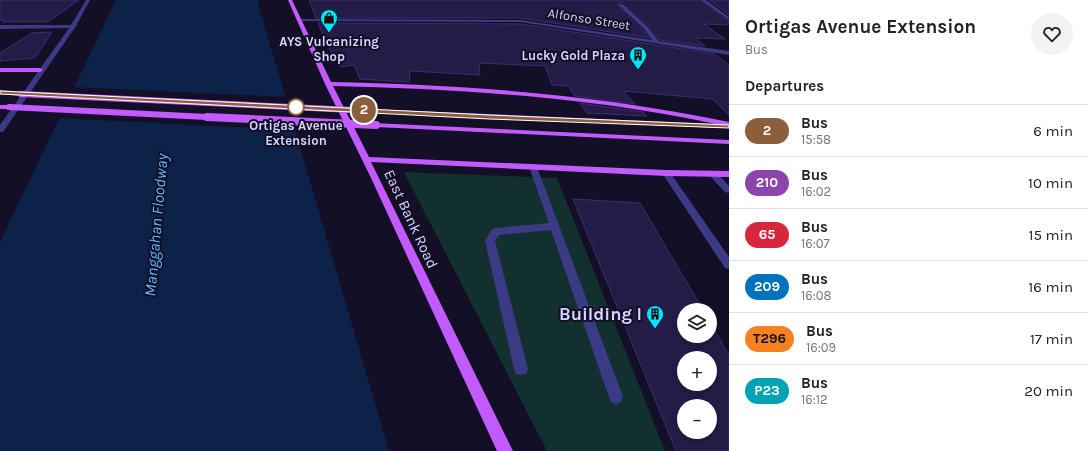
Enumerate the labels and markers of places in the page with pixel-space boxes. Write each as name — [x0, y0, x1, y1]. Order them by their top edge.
shop icon: AYS Vulcanizing Shop — [319, 8, 339, 33]
place label: AYS Vulcanizing Shop — [279, 34, 379, 64]
building icon: Lucky Gold Plaza — [628, 45, 648, 70]
place label: Lucky Gold Plaza — [522, 48, 625, 63]
marker: Ortigas Avenue Extension — [287, 98, 305, 116]
place label: Ortigas Avenue Extension — [249, 118, 343, 148]
place label: Building I — [559, 303, 642, 325]
building icon: Building I — [645, 304, 665, 329]

